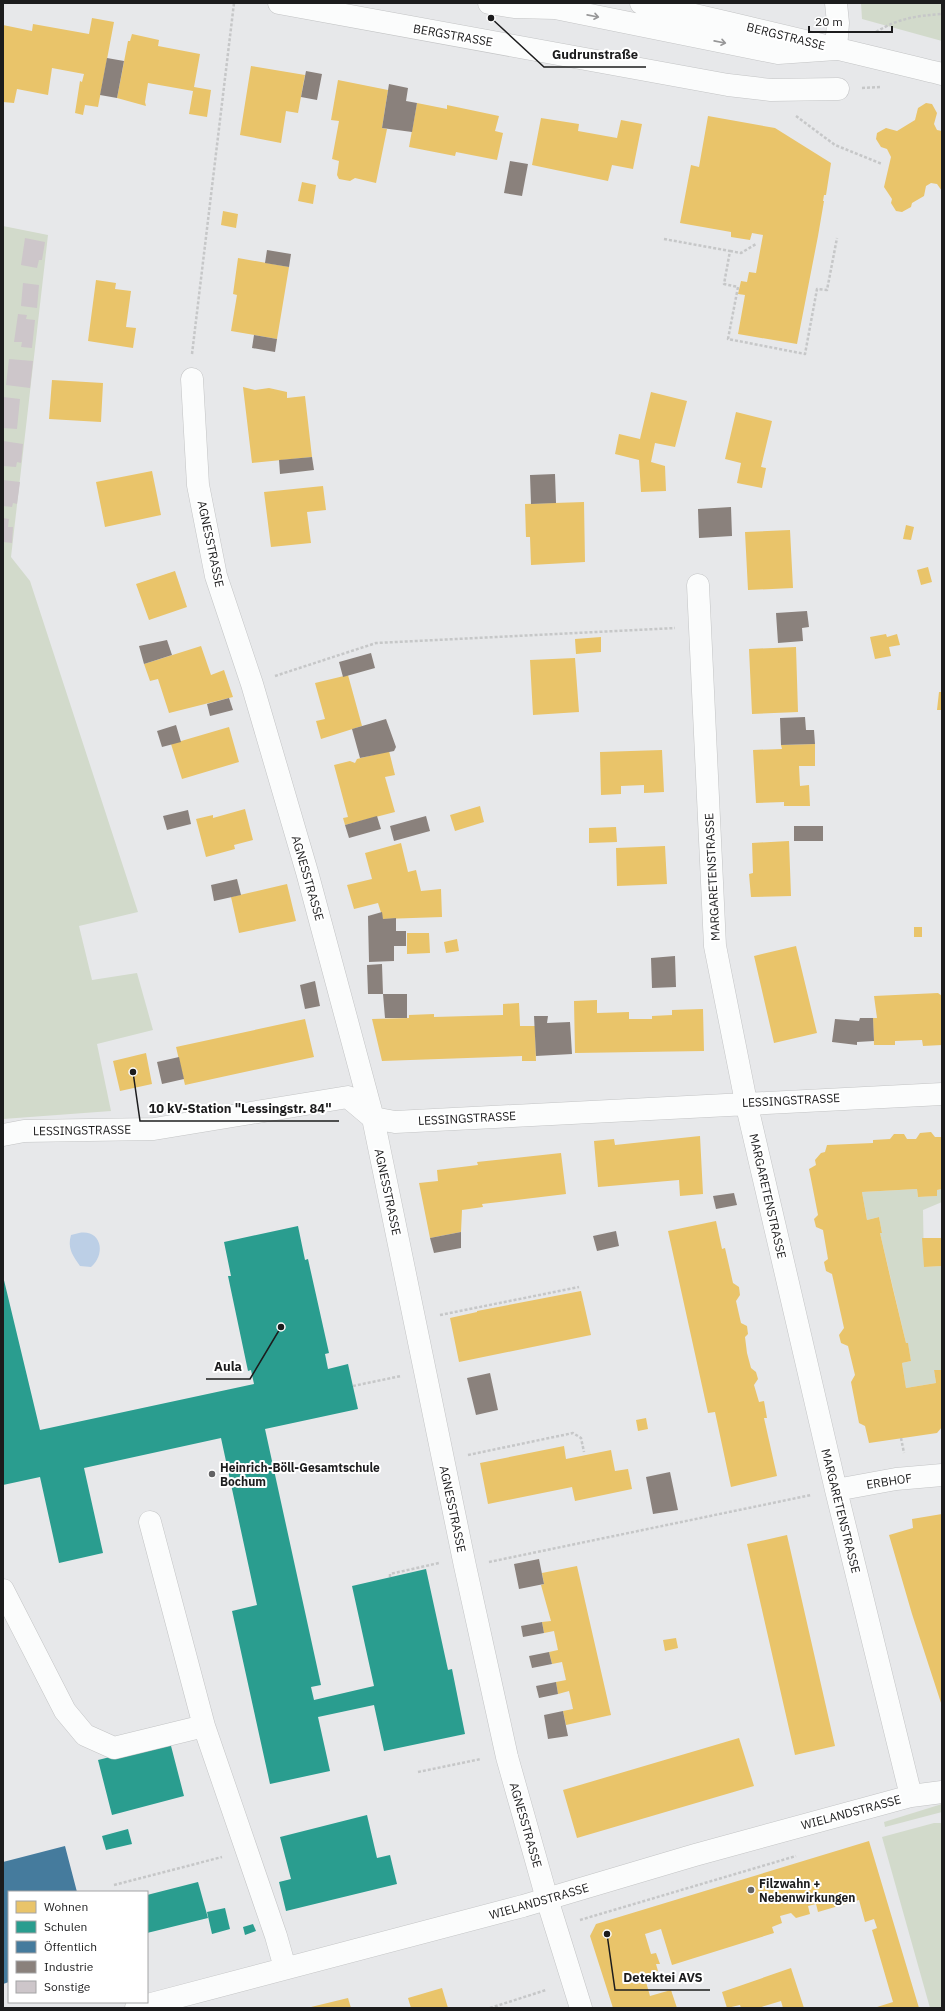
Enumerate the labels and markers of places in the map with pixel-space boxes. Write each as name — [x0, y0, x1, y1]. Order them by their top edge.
callout: Gudrunstraße — [544, 42, 646, 67]
callout: 10 kV-Station "Lessingstr. 84" — [140, 1096, 339, 1121]
callout: Aula — [206, 1354, 250, 1379]
place label: Heinrich-Böll-Gesamtschule Bochum — [220, 1460, 380, 1489]
marker: Heinrich-Böll-Gesamtschule Bochum — [207, 1469, 217, 1479]
place label: Filzwahn + Nebenwirkungen — [759, 1876, 855, 1905]
marker: Filzwahn + Nebenwirkungen — [746, 1885, 756, 1895]
callout: Detektei AVS — [615, 1965, 710, 1990]

